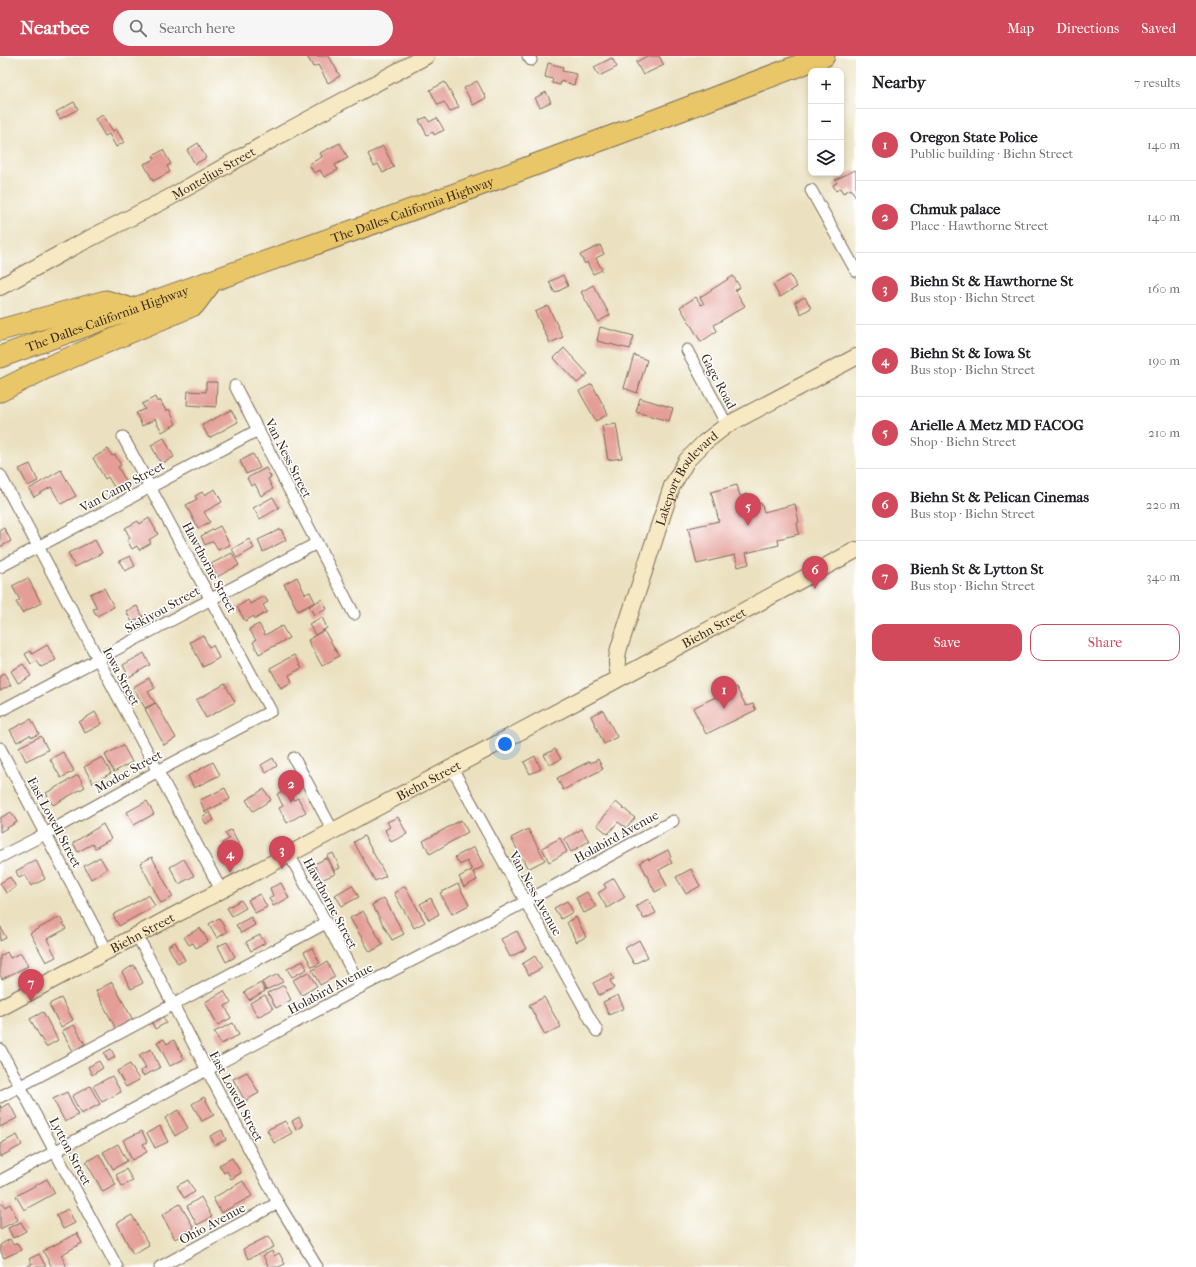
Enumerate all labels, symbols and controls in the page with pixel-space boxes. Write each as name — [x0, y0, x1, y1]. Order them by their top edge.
search box — [113, 10, 393, 46]
text: Nearbee — [20, 17, 89, 39]
icon: search — [127, 17, 149, 39]
text: Search here — [159, 19, 235, 37]
text: Map — [1007, 20, 1034, 37]
text: Directions — [1056, 20, 1119, 37]
text: Saved — [1141, 20, 1176, 37]
map controls — [808, 68, 844, 176]
button: + — [808, 68, 844, 104]
text: Nearby — [872, 72, 926, 92]
text: 7 results — [1134, 75, 1180, 90]
button: − — [808, 104, 844, 140]
text: Oregon State Police — [910, 128, 1038, 146]
text: 1 — [883, 137, 887, 152]
text: 140 m — [1147, 137, 1180, 152]
button: layers — [808, 140, 844, 176]
street label: Montelius Street — [169, 144, 258, 203]
text: Public building · Biehn Street — [910, 146, 1073, 161]
street label: The Dalles-California Highway — [329, 173, 497, 246]
text: Chmuk palace — [910, 200, 1000, 218]
text: 2 — [882, 209, 888, 224]
text: 140 m — [1147, 209, 1180, 224]
text: Place · Hawthorne Street — [910, 218, 1048, 233]
text: Biehn St & Hawthorne St — [910, 272, 1073, 290]
text: 3 — [882, 281, 888, 296]
text: 160 m — [1148, 281, 1180, 296]
street label: The Dalles-California Highway — [24, 282, 192, 355]
text: Bus stop · Biehn Street — [910, 290, 1035, 305]
text: Biehn St & Iowa St — [910, 344, 1031, 362]
street label: Gage Road — [698, 351, 740, 412]
text: 4 — [881, 353, 889, 368]
text: 190 m — [1148, 353, 1180, 368]
text: Bus stop · Biehn Street — [910, 362, 1035, 377]
street label: Van Ness Street — [262, 415, 315, 501]
text: Arielle A Metz MD FACOG — [910, 416, 1084, 434]
text: 5 — [882, 425, 888, 440]
text: 210 m — [1148, 425, 1180, 440]
street label: Lakeport Boulevard — [653, 427, 721, 528]
text: Shop · Biehn Street — [910, 434, 1016, 449]
street label: Van Camp Street — [76, 458, 167, 516]
text: Biehn St & Pelican Cinemas — [910, 488, 1089, 506]
pin: 5 — [735, 493, 761, 526]
text: 6 — [881, 497, 889, 512]
text: 220 m — [1146, 497, 1180, 512]
text: Bus stop · Biehn Street — [910, 506, 1035, 521]
street label: Hawthorne Street — [179, 519, 240, 615]
pin: 6 — [802, 556, 828, 589]
text: Bienh St & Lytton St — [910, 560, 1044, 578]
text: 7 — [882, 569, 888, 584]
text: 340 m — [1146, 569, 1180, 584]
text: Bus stop · Biehn Street — [910, 578, 1035, 593]
street label: Siskiyou Street — [122, 583, 203, 636]
street label: Biehn Street — [679, 604, 749, 651]
button: Save — [872, 624, 1022, 661]
button: Share — [1030, 624, 1180, 661]
street label: Iowa Street — [100, 645, 143, 708]
pin: 1 — [711, 676, 737, 709]
your location — [495, 734, 515, 754]
street label: Modoc Street — [92, 747, 165, 796]
street label: Biehn Street — [394, 757, 463, 804]
pin: 2 — [278, 770, 304, 803]
street label: East Lowell Street — [24, 774, 85, 870]
street label: Holabird Avenue — [572, 807, 661, 866]
pin: 3 — [269, 836, 295, 869]
pin: 4 — [217, 840, 243, 873]
street label: Van Ness Avenue — [506, 847, 565, 939]
street label: Hawthorne Street — [300, 855, 361, 951]
street label: Biehn Street — [108, 910, 177, 956]
street label: Holabird Avenue — [285, 959, 376, 1017]
pin: 7 — [18, 969, 44, 1002]
street label: East Lowell Street — [206, 1048, 267, 1144]
street label: Lytton Street — [46, 1115, 95, 1188]
street label: Ohio Avenue — [177, 1199, 248, 1247]

